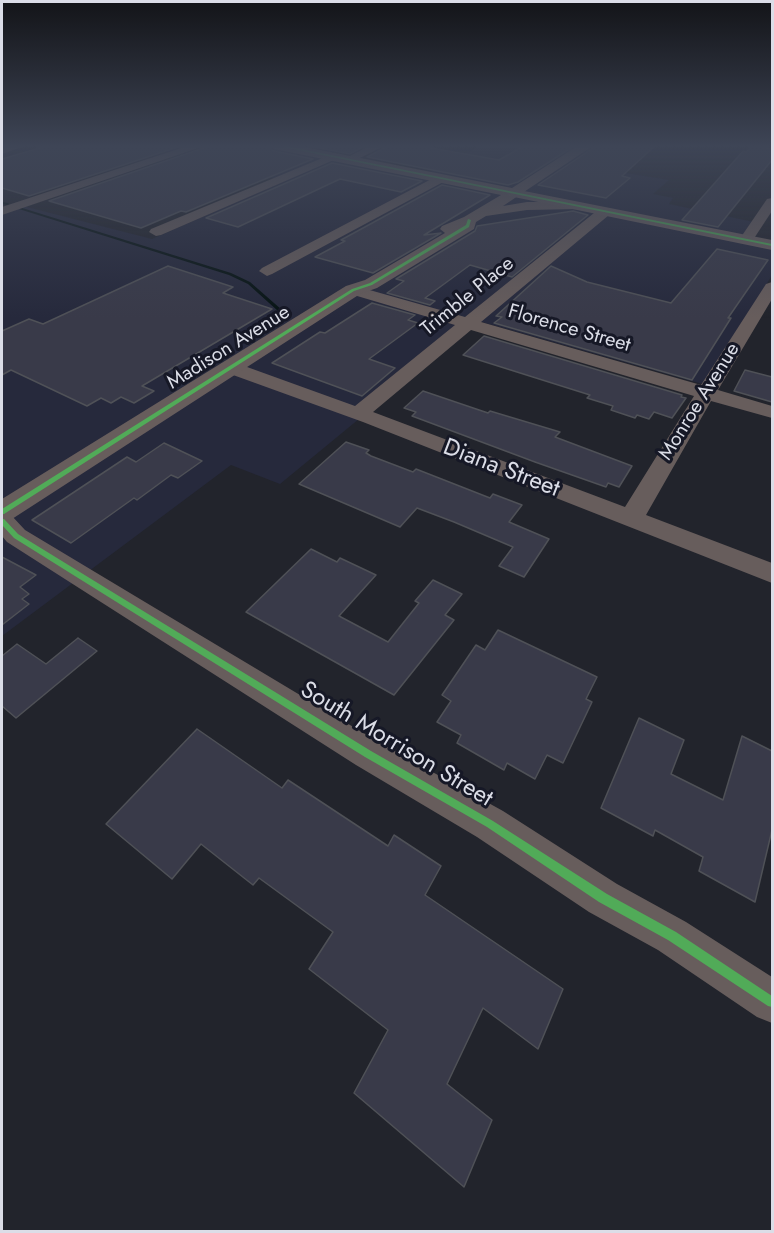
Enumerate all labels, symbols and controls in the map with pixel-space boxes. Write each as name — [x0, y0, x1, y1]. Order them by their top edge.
street label: Trimble Place — [417, 252, 519, 342]
street label: Florence Street — [505, 300, 633, 358]
street label: Madison Avenue — [163, 301, 295, 395]
street label: Monroe Avenue — [654, 339, 746, 465]
street label: Diana Street — [439, 434, 563, 504]
street label: South Morrison Street — [295, 676, 497, 814]

